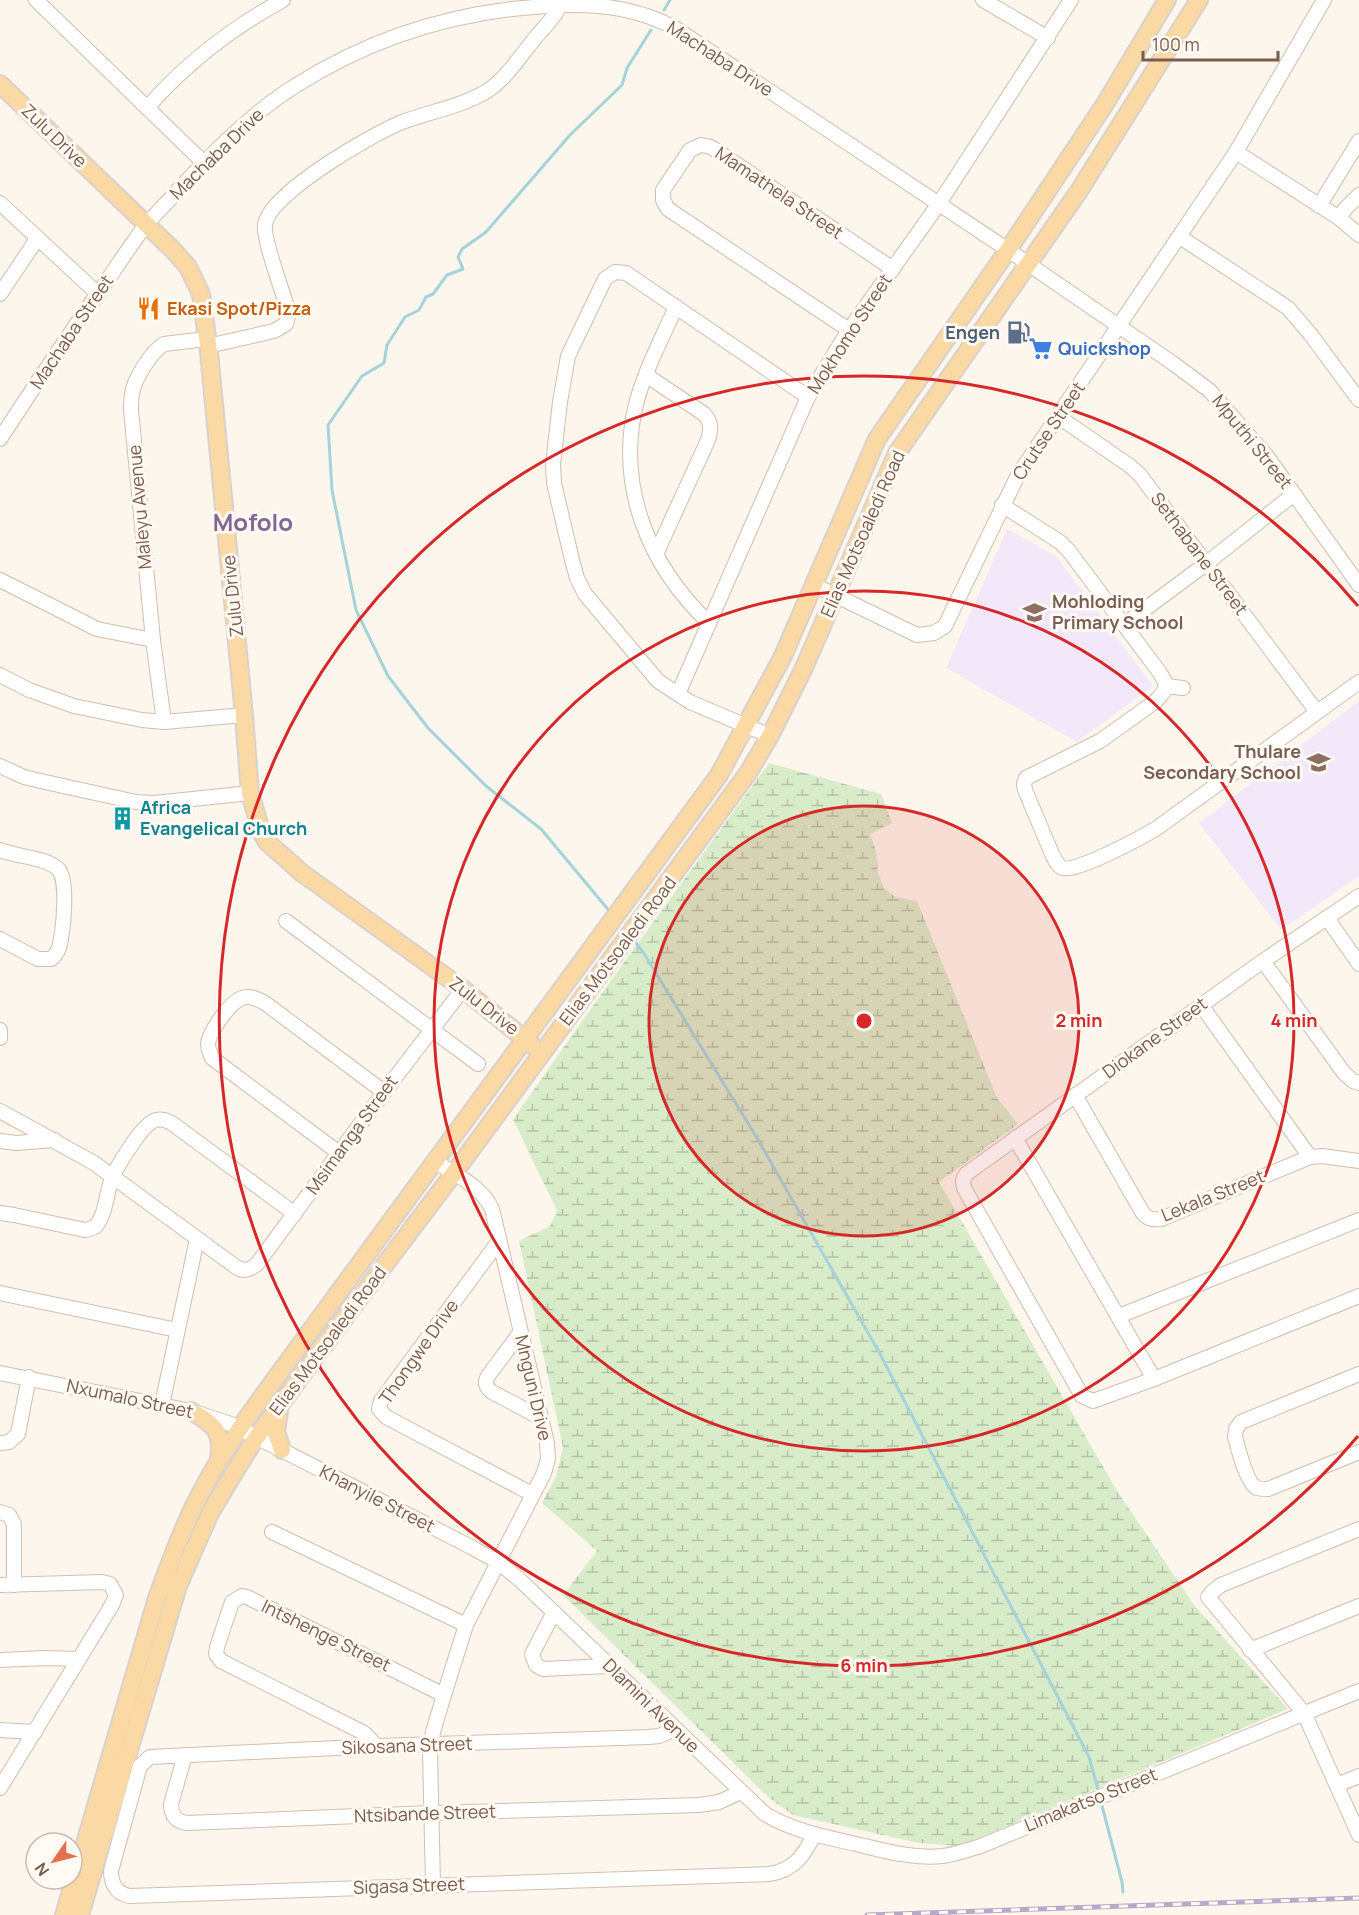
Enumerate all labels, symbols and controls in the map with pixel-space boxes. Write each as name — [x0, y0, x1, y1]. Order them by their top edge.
street label: Machaba Drive — [663, 15, 778, 101]
scale bar — [1143, 24, 1278, 62]
text: 100 m — [1152, 32, 1200, 56]
street label: Zulu Drive — [17, 98, 93, 173]
street label: Machaba Drive — [164, 102, 269, 204]
street label: Mamathela Street — [711, 140, 848, 244]
street label: Mokhomo Street — [801, 269, 897, 398]
street label: Machaba Street — [24, 270, 118, 393]
restaurant icon: Ekasi Spot/Pizza — [136, 296, 162, 322]
place label: Ekasi Spot/Pizza — [167, 296, 311, 320]
place label: Engen — [945, 320, 1000, 344]
fuel station icon: Engen — [1005, 320, 1031, 346]
supermarket icon: Quickshop — [1027, 336, 1053, 362]
place label: Quickshop — [1058, 336, 1151, 360]
street label: Crutse Street — [1006, 377, 1090, 484]
street label: Mputhi Street — [1207, 389, 1298, 494]
street label: Maleyu Avenue — [122, 444, 156, 570]
street label: Elias Motsoaledi Road — [814, 446, 910, 621]
street label: Sethabane Street — [1146, 487, 1254, 620]
district label: Mofolo — [213, 505, 293, 538]
street label: Zulu Drive — [216, 554, 248, 638]
place label: Mohloding Primary School — [1052, 589, 1184, 634]
school or university icon: Mohloding Primary School — [1021, 599, 1047, 625]
place label: Thulare Secondary School — [1143, 739, 1301, 784]
school or university icon: Thulare Secondary School — [1306, 749, 1332, 775]
place label: Africa Evangelical Church — [140, 795, 307, 840]
building icon: Africa Evangelical Church — [109, 805, 135, 831]
street label: Elias Motsoaledi Road — [553, 871, 681, 1030]
street label: Zulu Drive — [445, 970, 524, 1040]
street label: Diokane Street — [1097, 991, 1211, 1083]
text: 2 min — [1056, 1008, 1102, 1032]
text: 4 min — [1270, 1008, 1318, 1032]
centre of rings — [854, 1011, 874, 1031]
street label: Msimanga Street — [300, 1070, 403, 1199]
street label: Lekala Street — [1157, 1163, 1268, 1227]
street label: Elias Motsoaledi Road — [263, 1261, 391, 1420]
street label: Thongwe Drive — [373, 1294, 463, 1409]
street label: Mnguni Drive — [510, 1333, 558, 1443]
street label: Nxumalo Street — [65, 1373, 196, 1423]
street label: Khanyile Street — [316, 1459, 439, 1538]
street label: Intshenge Street — [258, 1593, 395, 1677]
street label: Dlamini Avenue — [598, 1653, 705, 1758]
text: 6 min — [840, 1653, 888, 1677]
street label: Sikosana Street — [341, 1731, 473, 1759]
street label: Limakatso Street — [1021, 1761, 1161, 1837]
street label: Ntsibande Street — [354, 1799, 496, 1827]
north arrow — [24, 1831, 84, 1891]
text: N — [29, 1859, 54, 1881]
street label: Sigasa Street — [353, 1871, 465, 1899]

